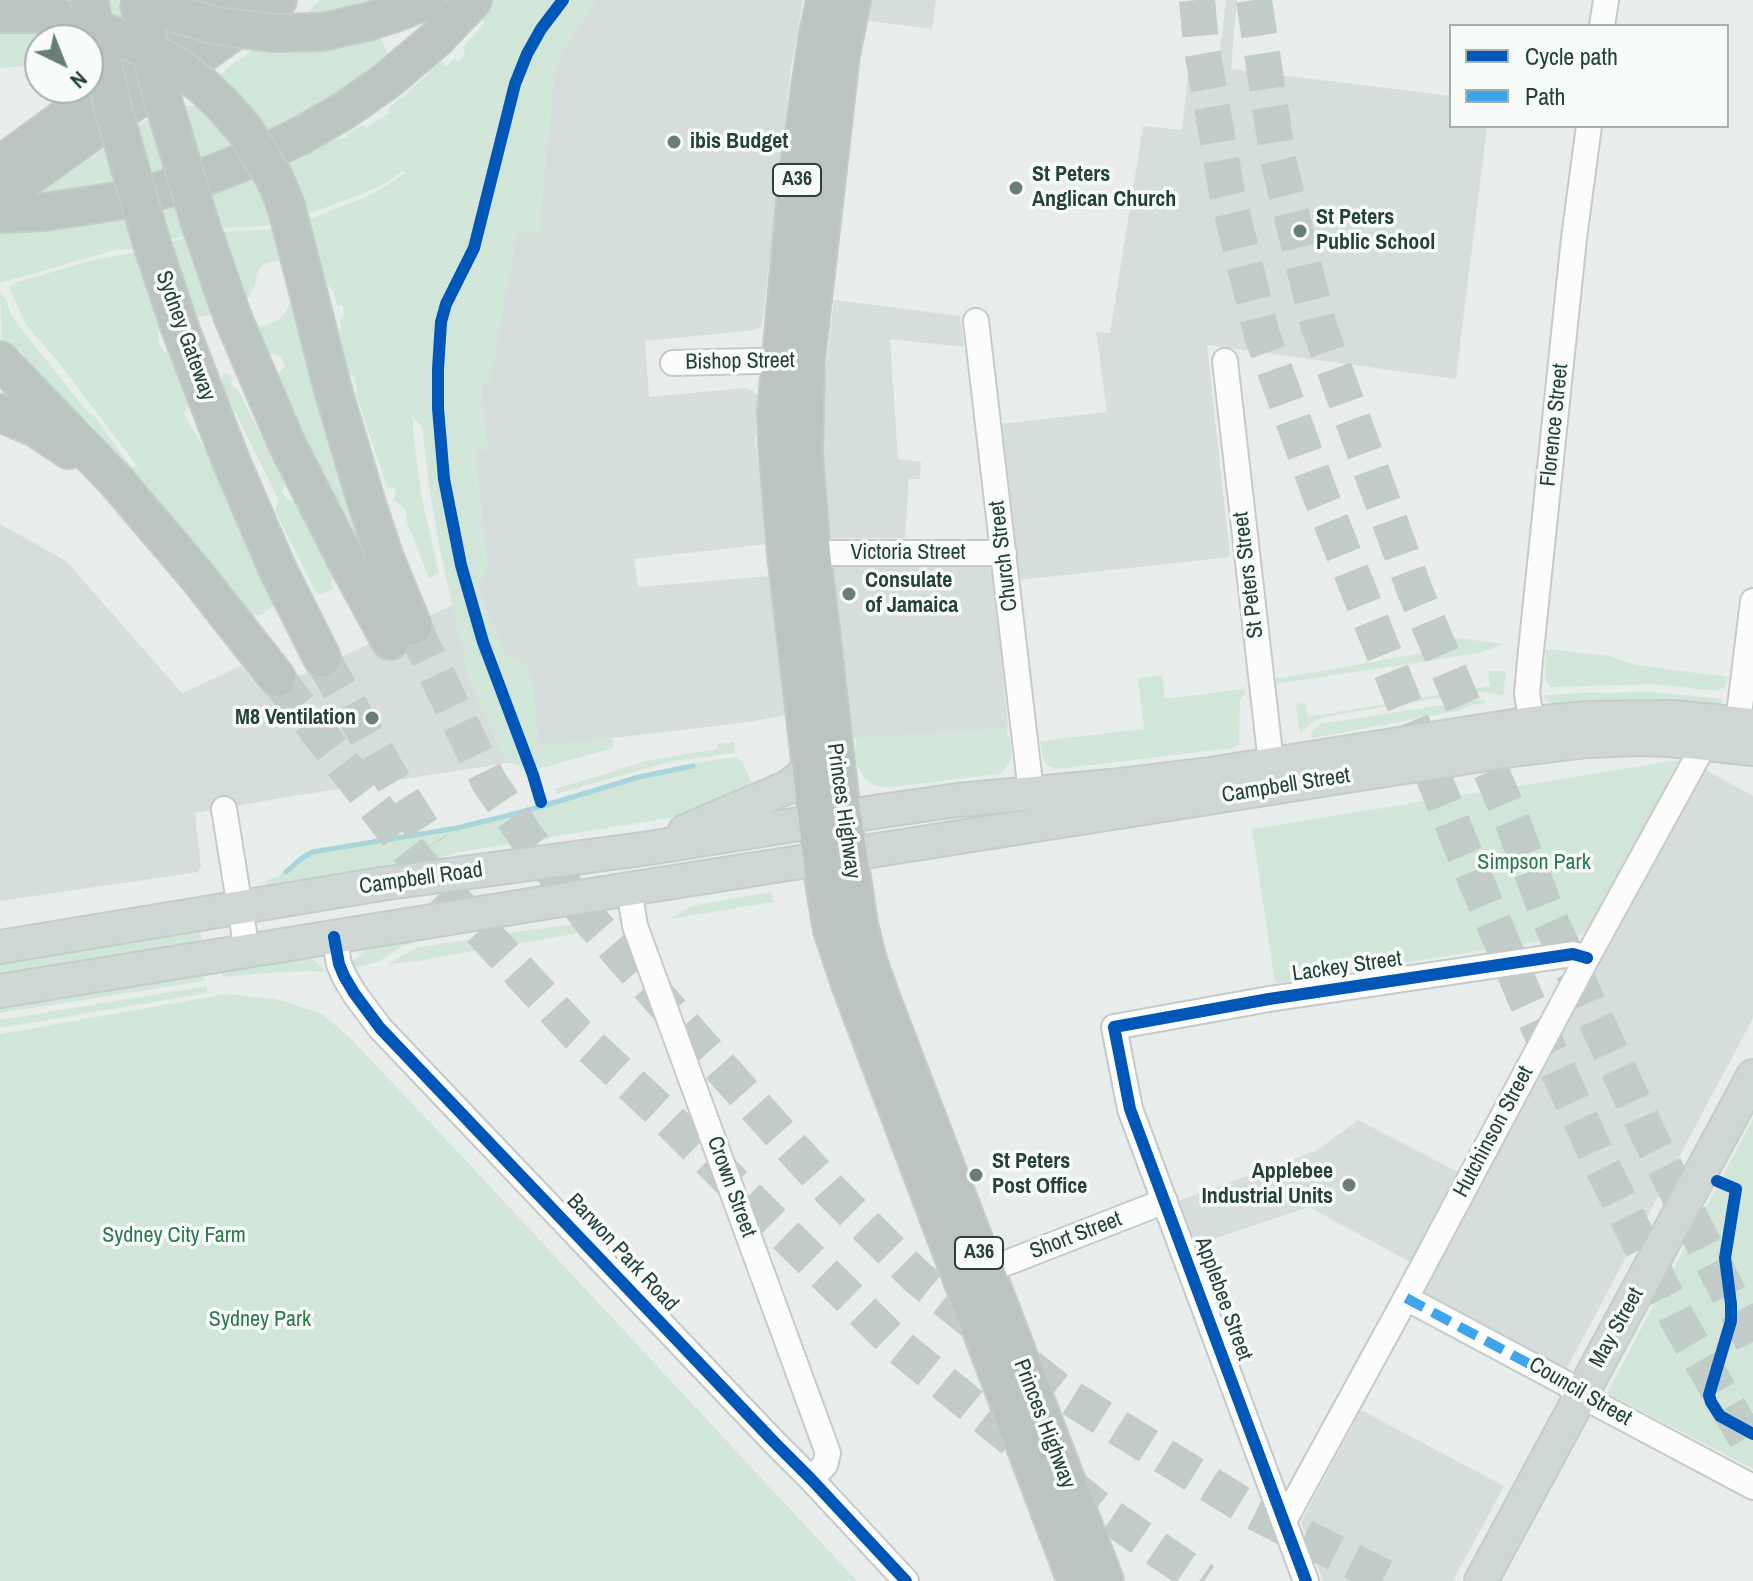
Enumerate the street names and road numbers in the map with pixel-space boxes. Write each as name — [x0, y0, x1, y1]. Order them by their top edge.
road number: A36 — [773, 164, 821, 196]
street label: Sydney Gateway — [149, 267, 221, 405]
street label: Bishop Street — [685, 348, 795, 376]
street label: Florence Street — [1535, 362, 1575, 488]
street label: Church Street — [984, 499, 1024, 613]
street label: St Peters Street — [1228, 510, 1270, 640]
street label: Victoria Street — [850, 540, 966, 566]
street label: Princes Highway — [820, 742, 866, 880]
street label: Campbell Street — [1220, 763, 1352, 809]
street label: Campbell Road — [358, 857, 484, 901]
street label: Lackey Street — [1291, 946, 1403, 988]
street label: Hutchinson Street — [1448, 1062, 1540, 1202]
street label: Crown Street — [701, 1133, 761, 1241]
street label: Barwon Park Road — [561, 1189, 683, 1317]
street label: Short Street — [1026, 1206, 1126, 1266]
street label: Applebee Street — [1188, 1234, 1258, 1364]
road number: A36 — [955, 1237, 1003, 1269]
street label: May Street — [1584, 1283, 1650, 1373]
street label: Council Street — [1524, 1352, 1636, 1432]
street label: Princes Highway — [1007, 1356, 1081, 1492]

